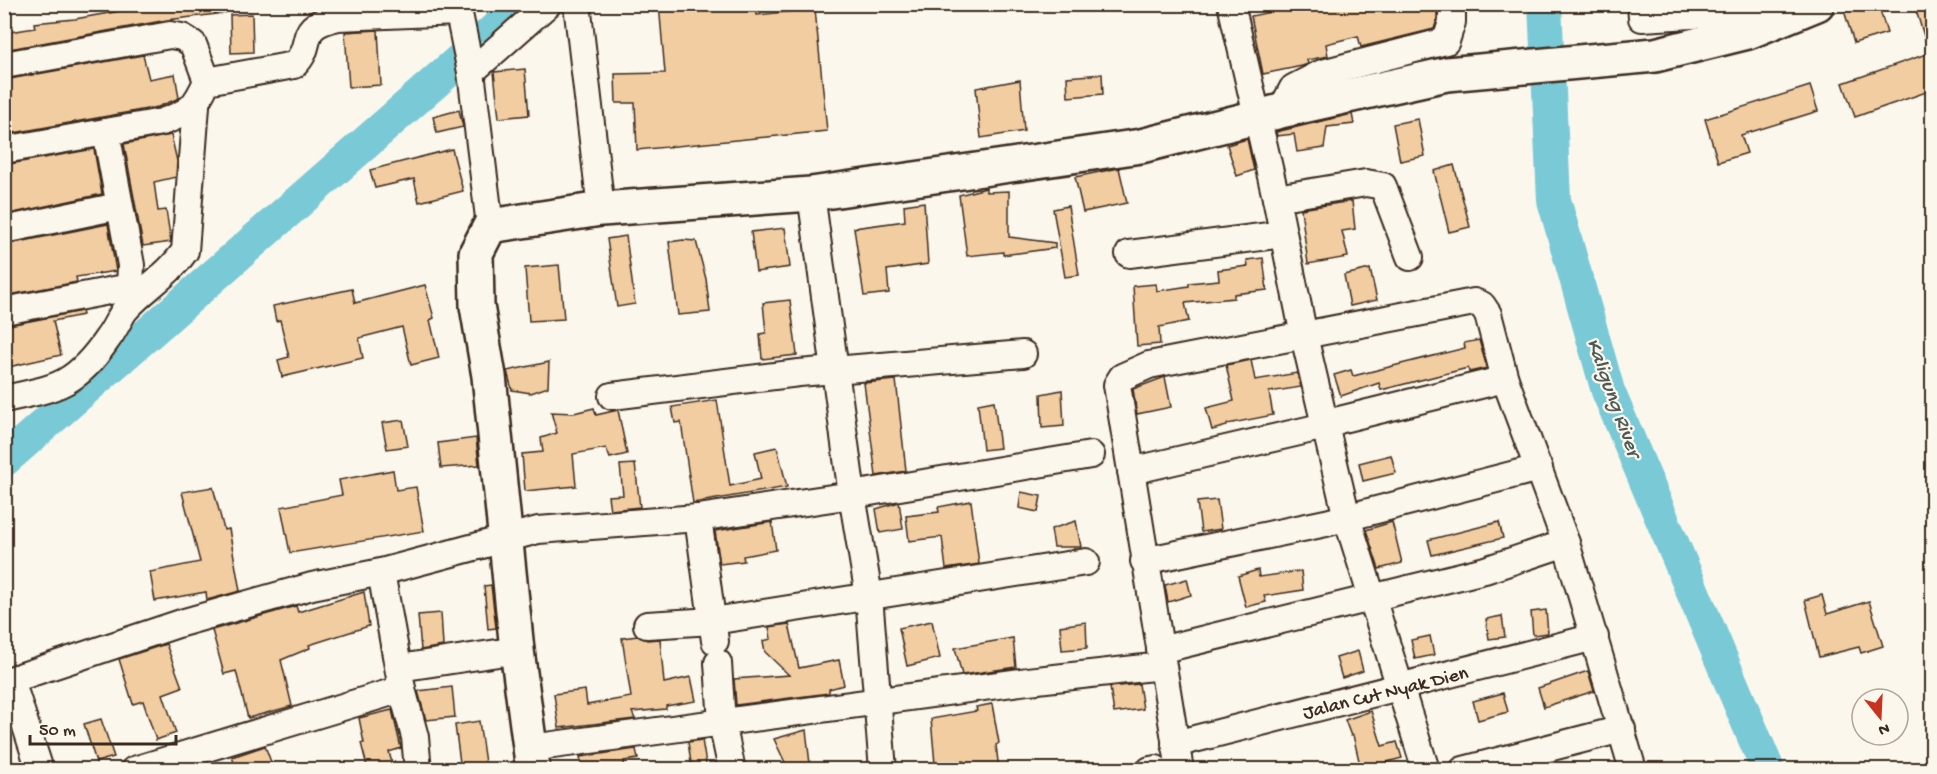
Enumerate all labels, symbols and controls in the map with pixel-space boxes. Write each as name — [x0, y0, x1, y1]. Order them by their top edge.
water label: Kaligung River — [1579, 336, 1646, 465]
street label: Jalan Cut Nyak Dien — [1301, 663, 1471, 726]
north arrow — [1850, 687, 1910, 747]
scale bar — [30, 708, 176, 746]
text: N — [1875, 717, 1891, 739]
text: 50 m — [39, 721, 76, 742]

